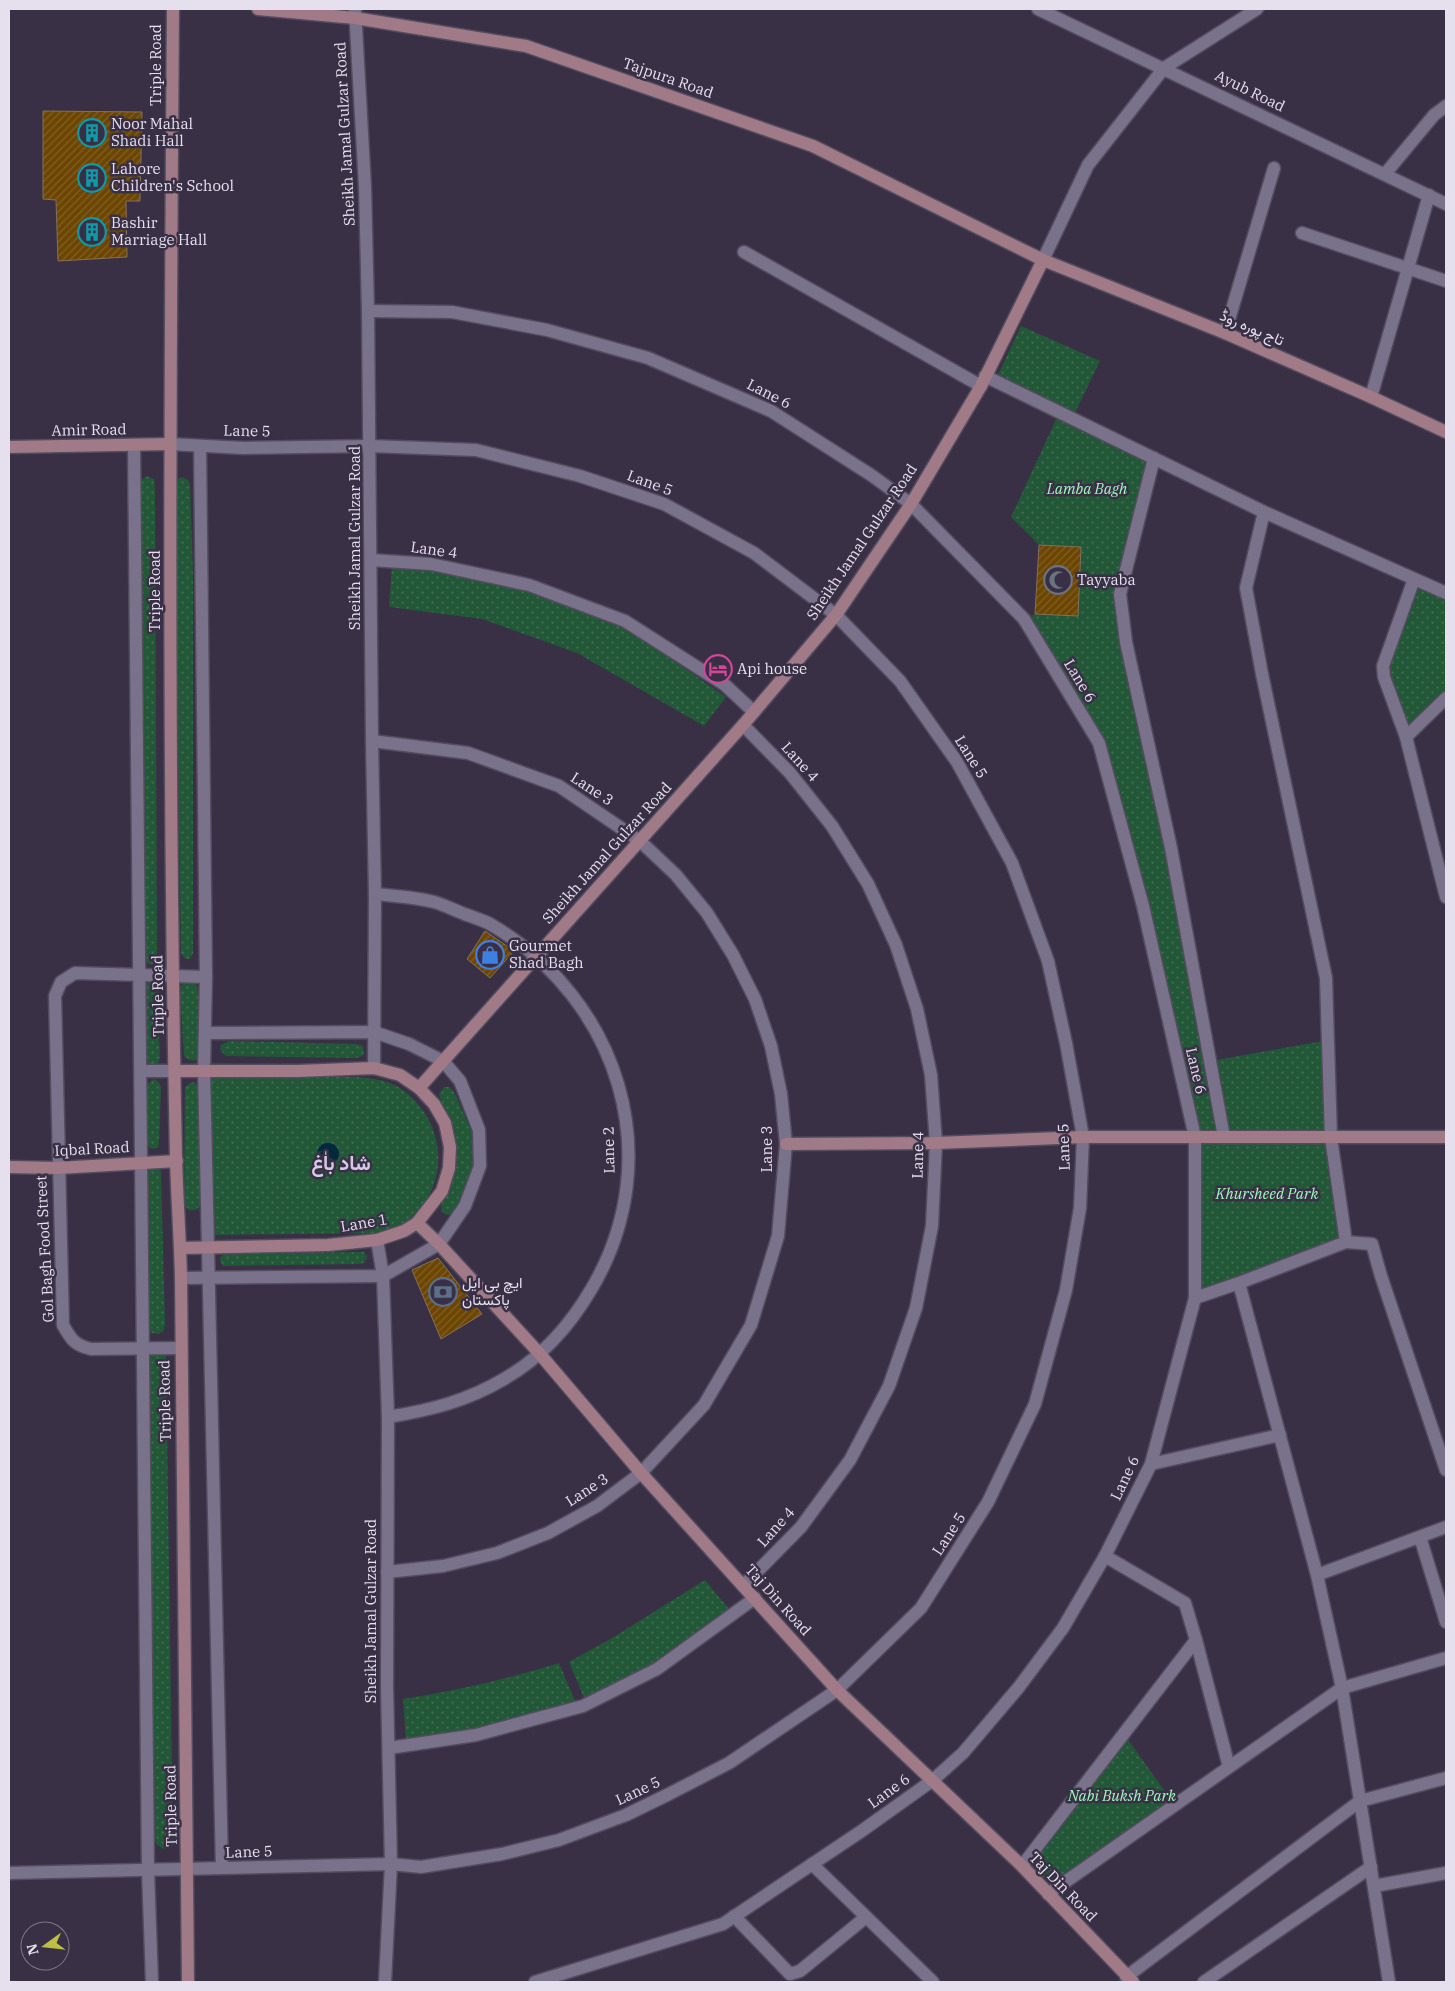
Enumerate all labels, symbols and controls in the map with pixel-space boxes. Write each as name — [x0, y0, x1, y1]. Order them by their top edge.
street label: Triple Road — [146, 24, 165, 106]
street label: Sheikh Jamal Gulzar Road — [330, 42, 359, 227]
street label: Tajpura Road — [620, 53, 716, 102]
street label: Ayub Road — [1212, 65, 1288, 116]
place label: Noor Mahal Shadi Hall — [111, 114, 193, 150]
building icon: Noor Mahal Shadi Hall — [77, 118, 107, 148]
place label: Lahore Children's School — [111, 159, 234, 195]
building icon: Lahore Children's School — [77, 163, 107, 193]
place label: Bashir Marriage Hall — [111, 213, 207, 249]
building icon: Bashir Marriage Hall — [77, 217, 107, 247]
street label: تاج پورہ روڈ — [1217, 306, 1287, 351]
street label: Lane 6 — [744, 374, 795, 413]
street label: Amir Road — [51, 419, 127, 440]
street label: Lane 5 — [223, 421, 271, 440]
street label: Sheikh Jamal Gulzar Road — [345, 446, 364, 630]
street label: Sheikh Jamal Gulzar Road — [802, 460, 921, 623]
street label: Lane 5 — [625, 466, 676, 500]
park label: Lamba Bagh — [1046, 479, 1128, 498]
street label: Lane 4 — [409, 537, 459, 562]
street label: Triple Road — [145, 550, 164, 632]
mosque icon: Tayyaba — [1043, 565, 1073, 595]
place label: Tayyaba — [1077, 570, 1136, 589]
hotel icon: Api house — [703, 654, 733, 684]
street label: Lane 6 — [1060, 656, 1101, 706]
place label: Api house — [737, 659, 807, 678]
street label: Lane 5 — [951, 732, 992, 782]
street label: Lane 4 — [778, 738, 823, 786]
street label: Lane 3 — [567, 768, 617, 809]
street label: Sheikh Jamal Gulzar Road — [538, 778, 675, 928]
place label: Gourmet Shad Bagh — [509, 936, 584, 972]
shop icon: Gourmet Shad Bagh — [475, 940, 505, 970]
street label: Triple Road — [147, 955, 168, 1037]
street label: Lane 6 — [1182, 1046, 1211, 1096]
street label: Lane 5 — [1053, 1123, 1074, 1171]
street label: Lane 3 — [757, 1125, 776, 1173]
street label: Lane 2 — [599, 1126, 618, 1174]
street label: Lane 4 — [908, 1131, 927, 1179]
street label: Iqbal Road — [54, 1137, 130, 1160]
district label: شاد باٰغ — [311, 1149, 371, 1177]
street label: Gol Bagh Food Street — [31, 1175, 58, 1323]
park label: Khursheed Park — [1215, 1184, 1319, 1203]
street label: Lane 1 — [339, 1209, 389, 1236]
place label: ایچ بی ایل پاکستان — [462, 1273, 523, 1310]
bank icon: ایچ بی ایل پاکستان — [428, 1277, 458, 1307]
street label: Triple Road — [154, 1360, 175, 1442]
street label: Lane 6 — [1106, 1452, 1143, 1503]
street label: Lane 3 — [562, 1469, 612, 1510]
street label: Lane 4 — [753, 1503, 798, 1551]
street label: Lane 5 — [928, 1509, 969, 1559]
street label: Sheikh Jamal Gulzar Road — [361, 1519, 380, 1703]
street label: Taj Din Road — [741, 1560, 815, 1639]
street label: Triple Road — [160, 1765, 181, 1847]
street label: Lane 6 — [864, 1769, 913, 1812]
street label: Lane 5 — [612, 1772, 663, 1809]
park label: Nabi Buksh Park — [1067, 1786, 1176, 1805]
street label: Lane 5 — [225, 1841, 273, 1862]
street label: Taj Din Road — [1025, 1848, 1101, 1925]
north arrow — [20, 1921, 70, 1971]
text: N — [22, 1942, 43, 1957]

